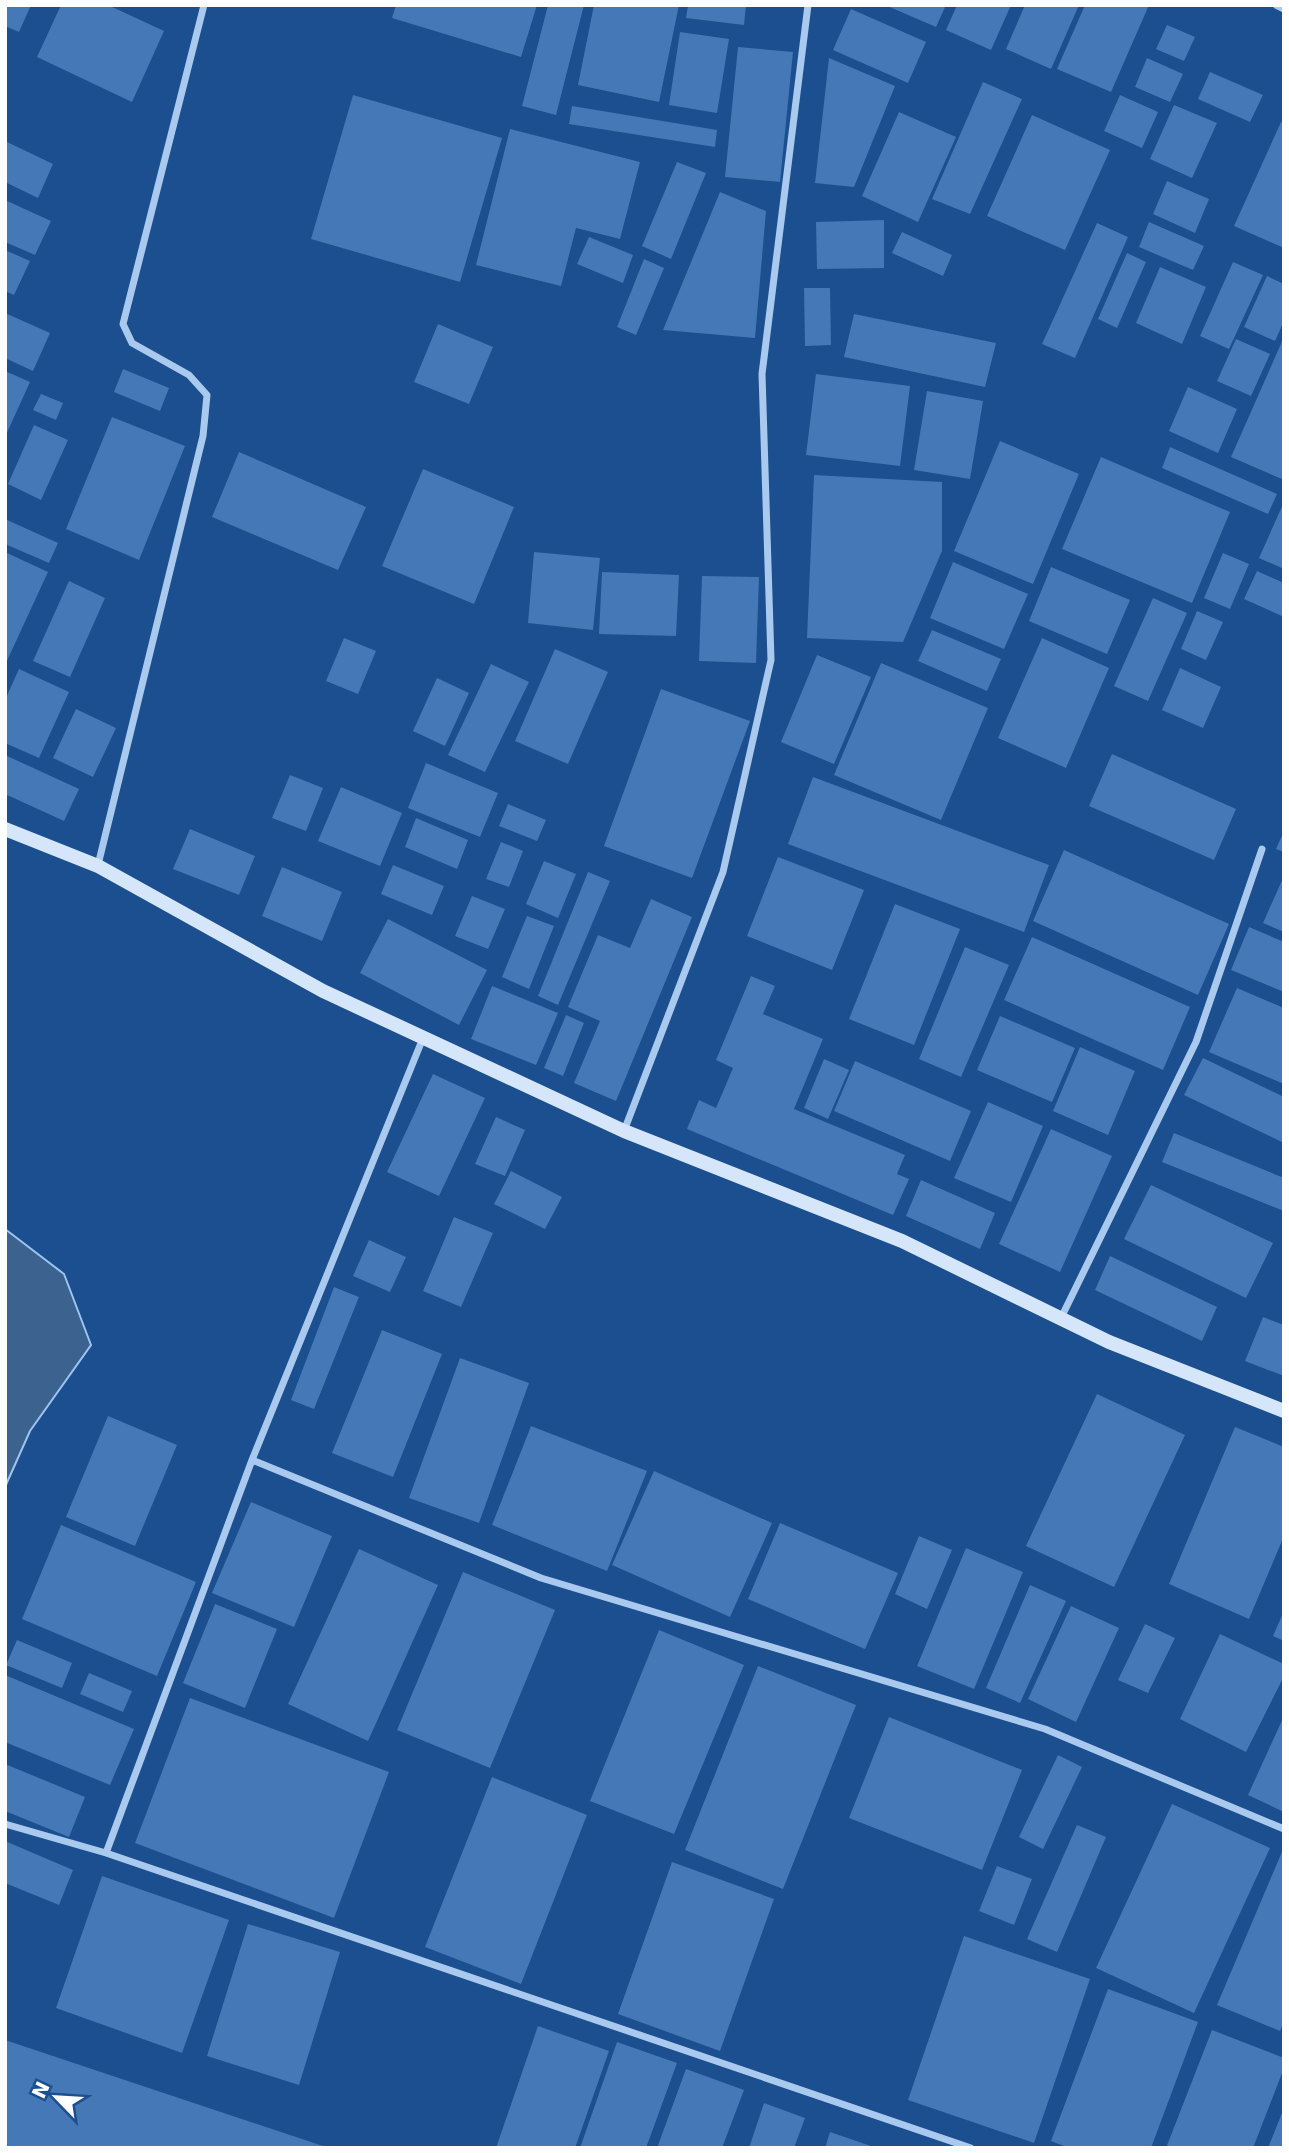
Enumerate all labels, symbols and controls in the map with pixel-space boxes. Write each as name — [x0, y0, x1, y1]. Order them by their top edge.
north arrow — [21, 2062, 91, 2132]
text: N — [27, 2078, 54, 2102]

